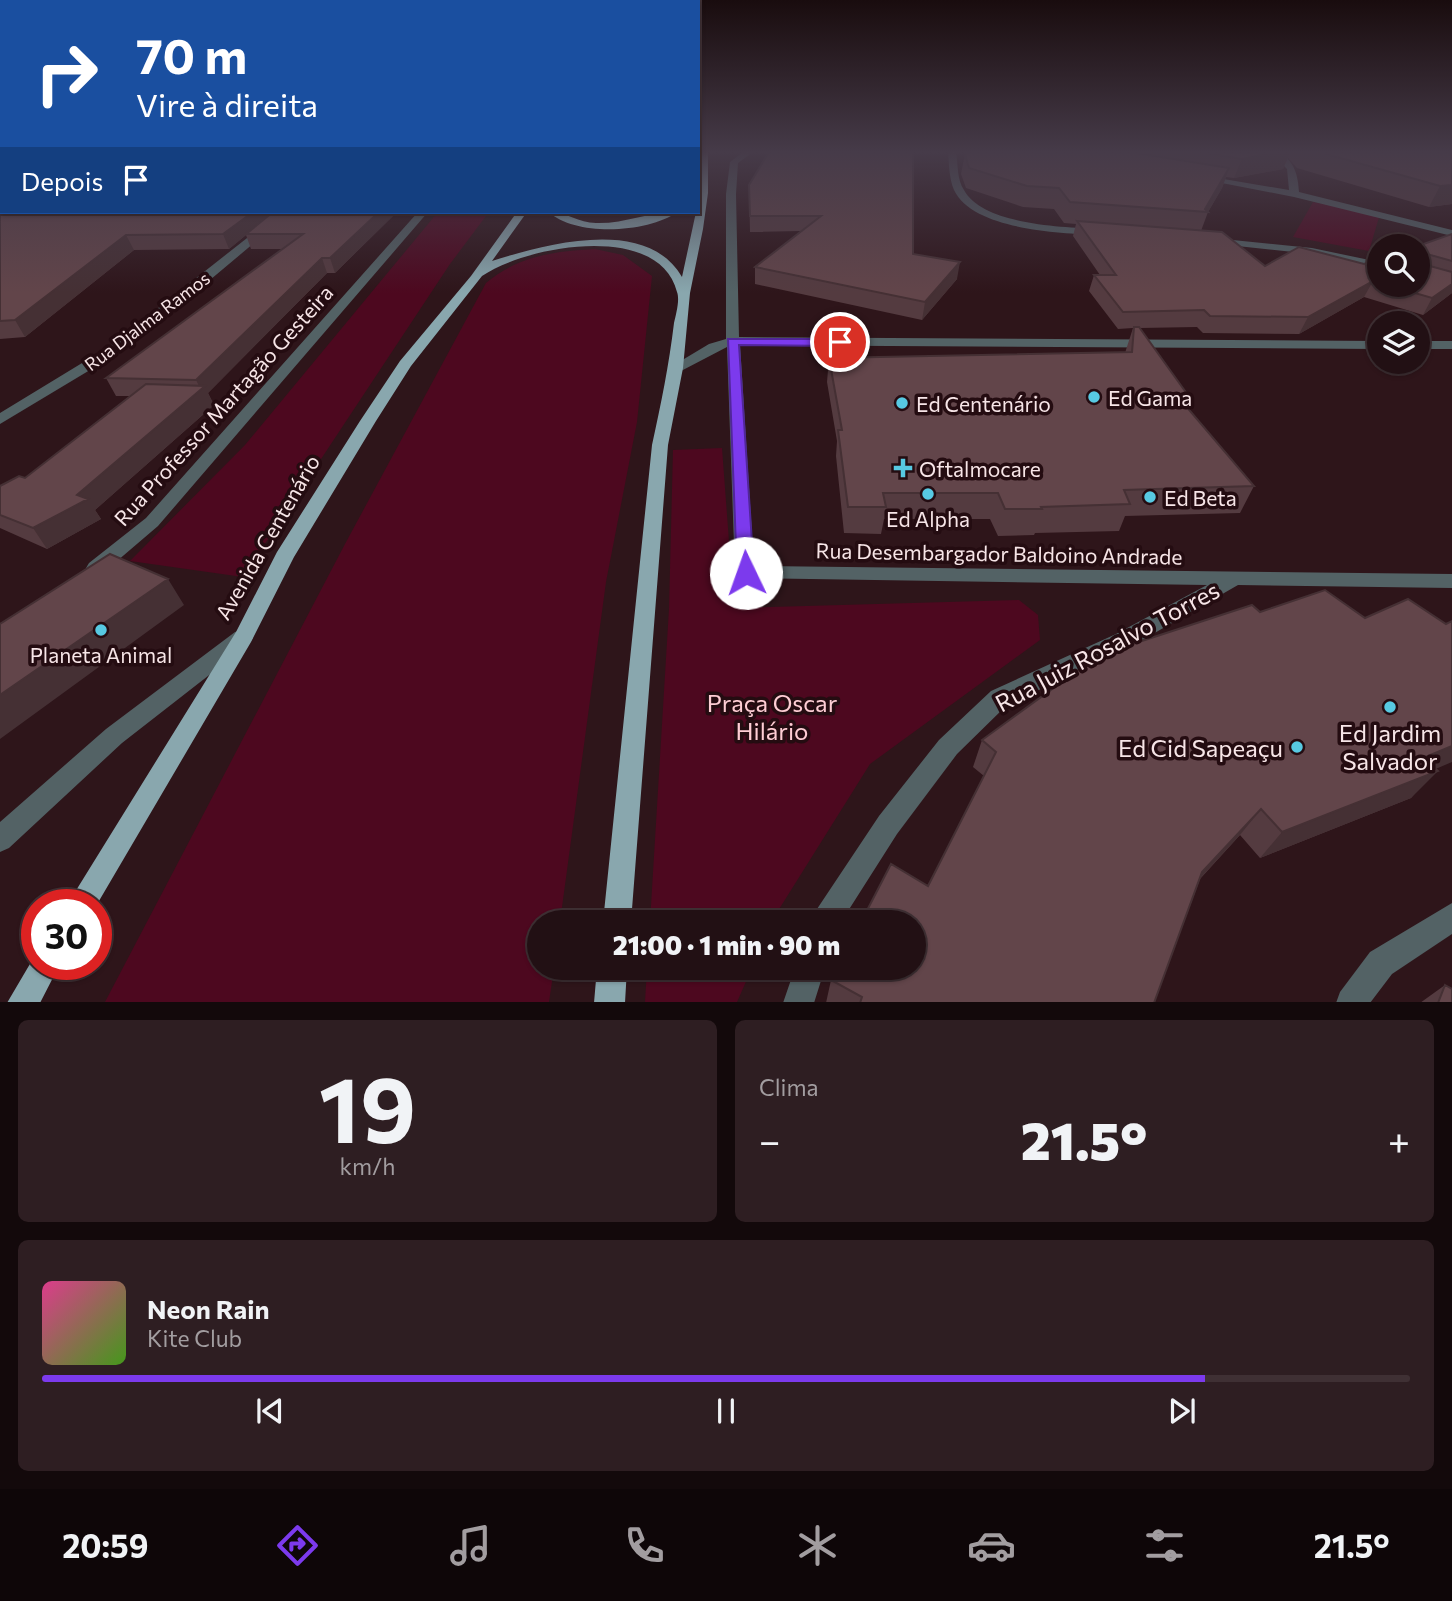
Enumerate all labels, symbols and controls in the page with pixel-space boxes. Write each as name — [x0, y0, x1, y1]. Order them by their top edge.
text: 70 m — [136, 24, 247, 84]
icon: right — [21, 28, 112, 119]
text: Vire à direita — [136, 84, 318, 124]
icon: arrive — [117, 161, 155, 199]
text: Depois — [21, 165, 103, 196]
map controls — [1367, 234, 1430, 374]
button: search — [1367, 234, 1430, 297]
street label: Rua Djalma Ramos — [80, 267, 214, 375]
street label: Rua Professor Martagão Gesteira — [108, 280, 338, 530]
button: layers — [1367, 311, 1430, 374]
pin — [810, 312, 870, 372]
icon: arrive — [821, 323, 859, 361]
place label: Ed Gama — [1108, 385, 1192, 410]
marker: Ed Gama — [1086, 389, 1102, 405]
place label: Ed Centenário — [916, 391, 1051, 416]
marker: Ed Centenário — [894, 395, 910, 411]
street label: Avenida Centenário — [210, 450, 324, 624]
place label: Oftalmocare — [919, 456, 1041, 481]
marker: Oftalmocare — [893, 458, 913, 478]
place label: Ed Beta — [1164, 485, 1237, 510]
marker: Ed Alpha — [920, 486, 936, 502]
marker: Ed Beta — [1142, 489, 1158, 505]
place label: Ed Alpha — [886, 506, 970, 531]
position arrow — [709, 536, 783, 610]
street label: Rua Desembargador Baldoino Andrade — [815, 537, 1183, 569]
street label: Rua Juiz Rosalvo Torres — [990, 575, 1224, 717]
marker: Planeta Animal — [93, 622, 109, 638]
place label: Planeta Animal — [30, 642, 172, 667]
park label: Praça Oscar Hilário — [707, 688, 838, 745]
marker: Ed Jardim Salvador — [1382, 699, 1398, 715]
place label: Ed Jardim Salvador — [1339, 718, 1441, 775]
place label: Ed Cid Sapeaçu — [1118, 733, 1283, 762]
marker: Ed Cid Sapeaçu — [1289, 739, 1305, 755]
speed limit sign: 30 — [21, 889, 112, 980]
text: 21:00 · 1 min · 90 m — [613, 929, 840, 960]
text: 19 — [319, 1050, 416, 1162]
text: Clima — [759, 1073, 819, 1101]
text: 21.5° — [1021, 1107, 1147, 1171]
text: − — [759, 1116, 781, 1163]
text: + — [1388, 1116, 1410, 1163]
text: km/h — [340, 1152, 395, 1180]
text: Neon Rain — [147, 1293, 270, 1324]
text: Kite Club — [147, 1324, 242, 1352]
icon: previous — [251, 1392, 289, 1430]
icon: pause — [707, 1392, 745, 1430]
icon: next — [1163, 1392, 1201, 1430]
icon: directions — [273, 1521, 322, 1570]
icon: music — [446, 1521, 495, 1570]
icon: phone — [620, 1521, 669, 1570]
icon: climate — [793, 1521, 842, 1570]
icon: car — [967, 1521, 1016, 1570]
icon: filters — [1140, 1521, 1189, 1570]
text: 20:59 — [62, 1525, 148, 1565]
text: 21.5° — [1314, 1525, 1390, 1565]

